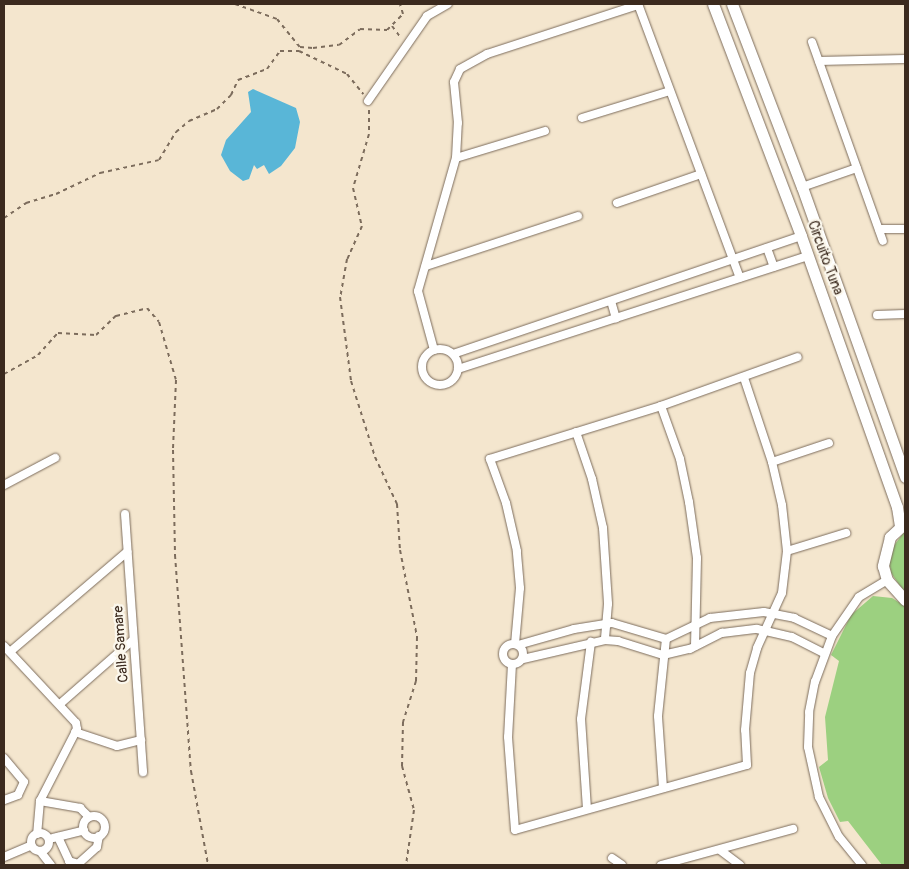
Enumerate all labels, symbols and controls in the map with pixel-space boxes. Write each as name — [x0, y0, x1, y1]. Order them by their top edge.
street label: Circuito Tuna — [804, 219, 846, 297]
street label: Calle Samare — [110, 605, 132, 683]

